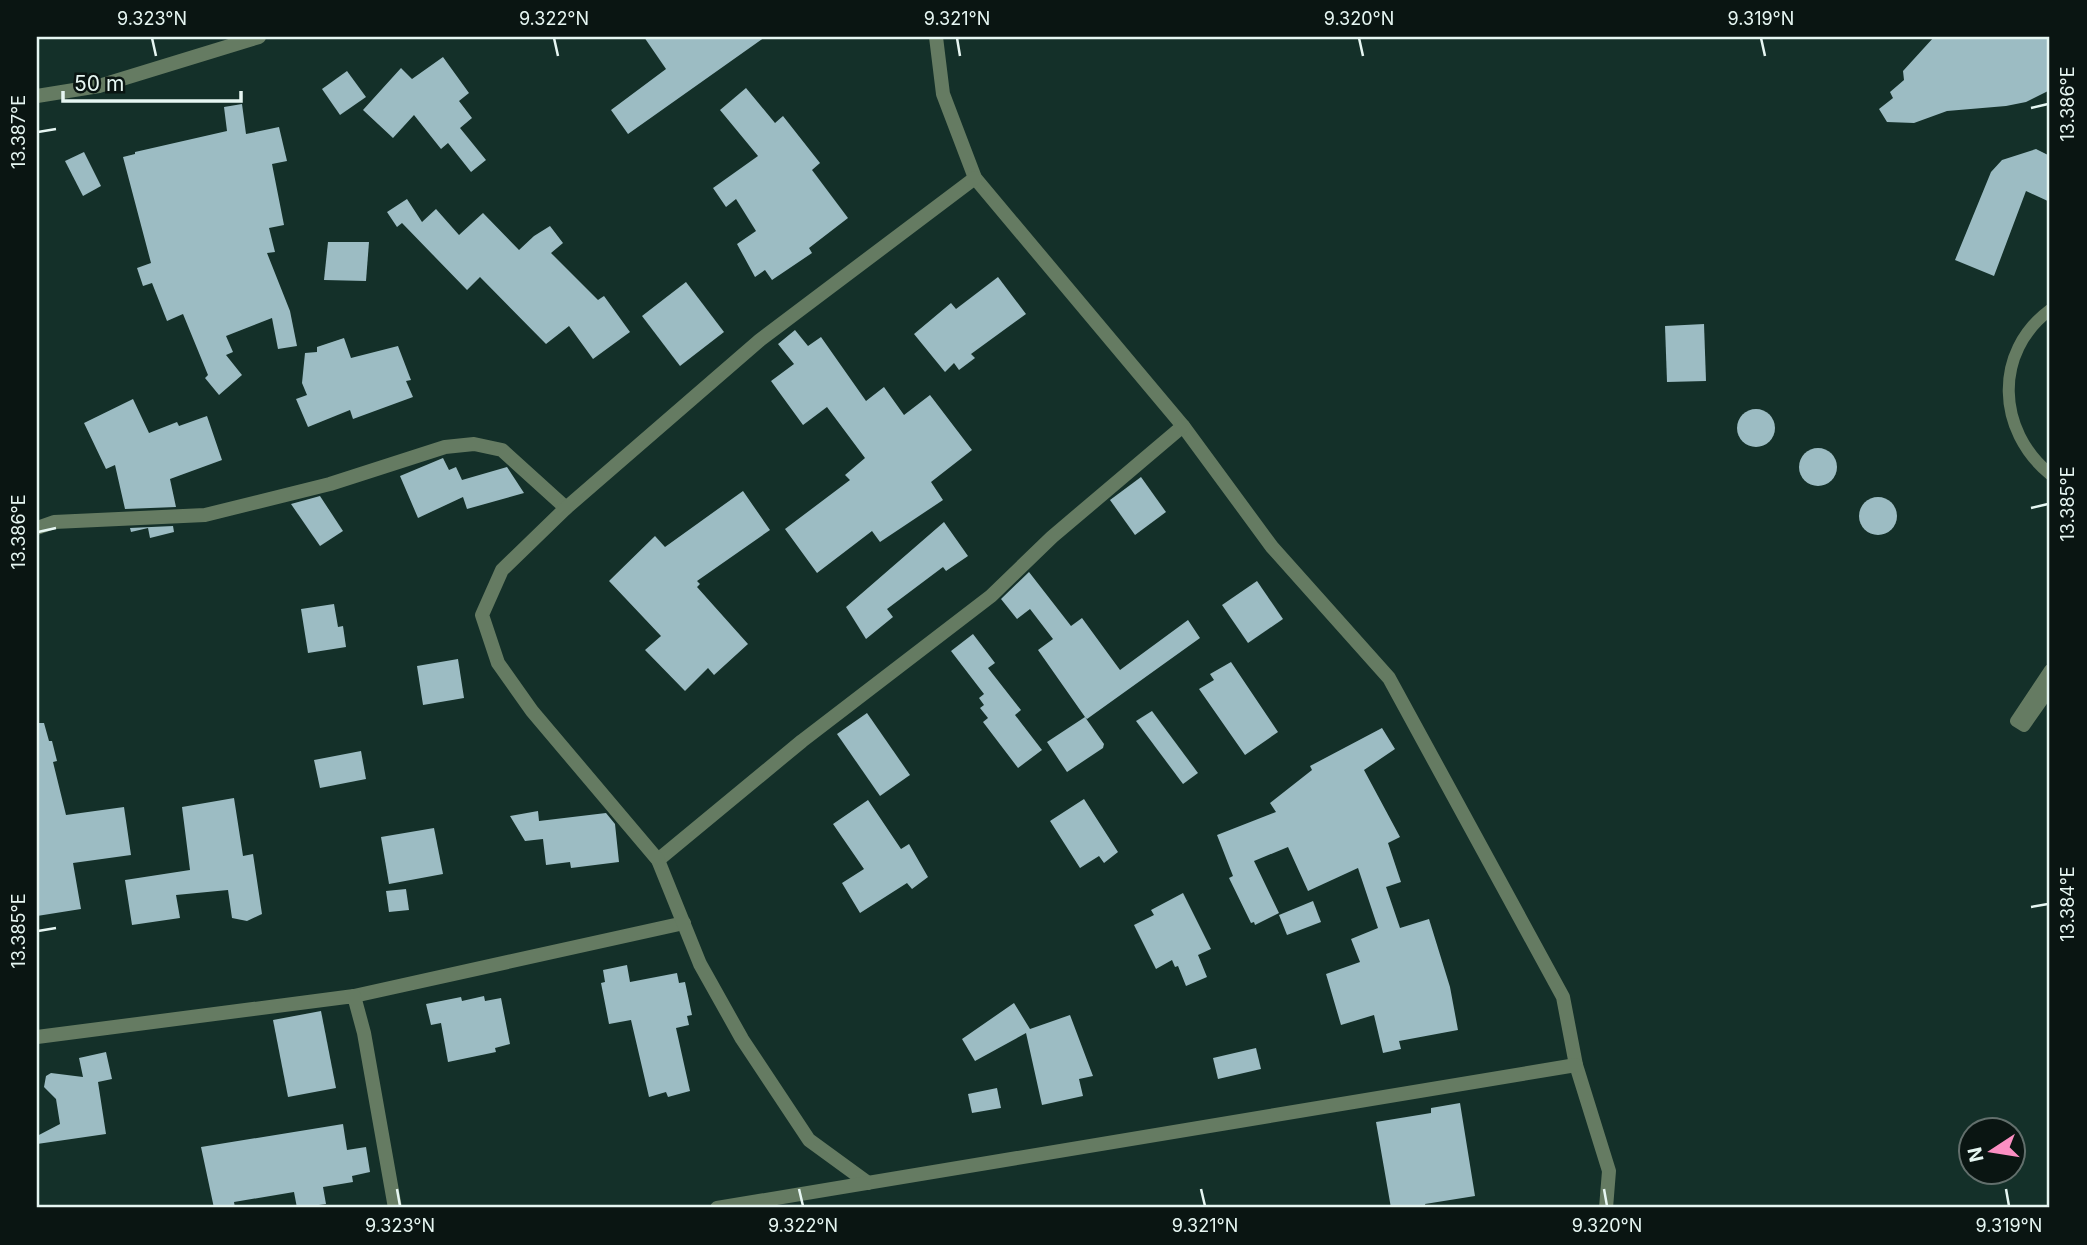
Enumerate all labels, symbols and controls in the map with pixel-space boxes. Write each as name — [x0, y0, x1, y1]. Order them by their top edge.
text: 9.323°N — [117, 8, 187, 29]
text: 9.322°N — [519, 8, 589, 29]
text: 9.321°N — [924, 8, 990, 29]
text: 9.320°N — [1324, 8, 1394, 29]
text: 9.319°N — [1728, 8, 1794, 29]
scale bar — [63, 60, 242, 104]
text: 13.386°E — [2057, 66, 2078, 142]
text: 50 m — [74, 71, 124, 96]
text: 13.387°E — [8, 95, 29, 169]
text: 13.385°E — [2057, 467, 2078, 541]
text: 13.386°E — [8, 494, 29, 570]
text: 13.384°E — [2057, 866, 2078, 942]
text: 13.385°E — [8, 894, 29, 968]
north arrow — [1958, 1116, 2028, 1186]
text: N — [1963, 1145, 1989, 1164]
text: 9.323°N — [365, 1215, 435, 1236]
text: 9.322°N — [768, 1215, 838, 1236]
text: 9.321°N — [1172, 1215, 1238, 1236]
text: 9.320°N — [1572, 1215, 1642, 1236]
text: 9.319°N — [1976, 1215, 2042, 1236]

